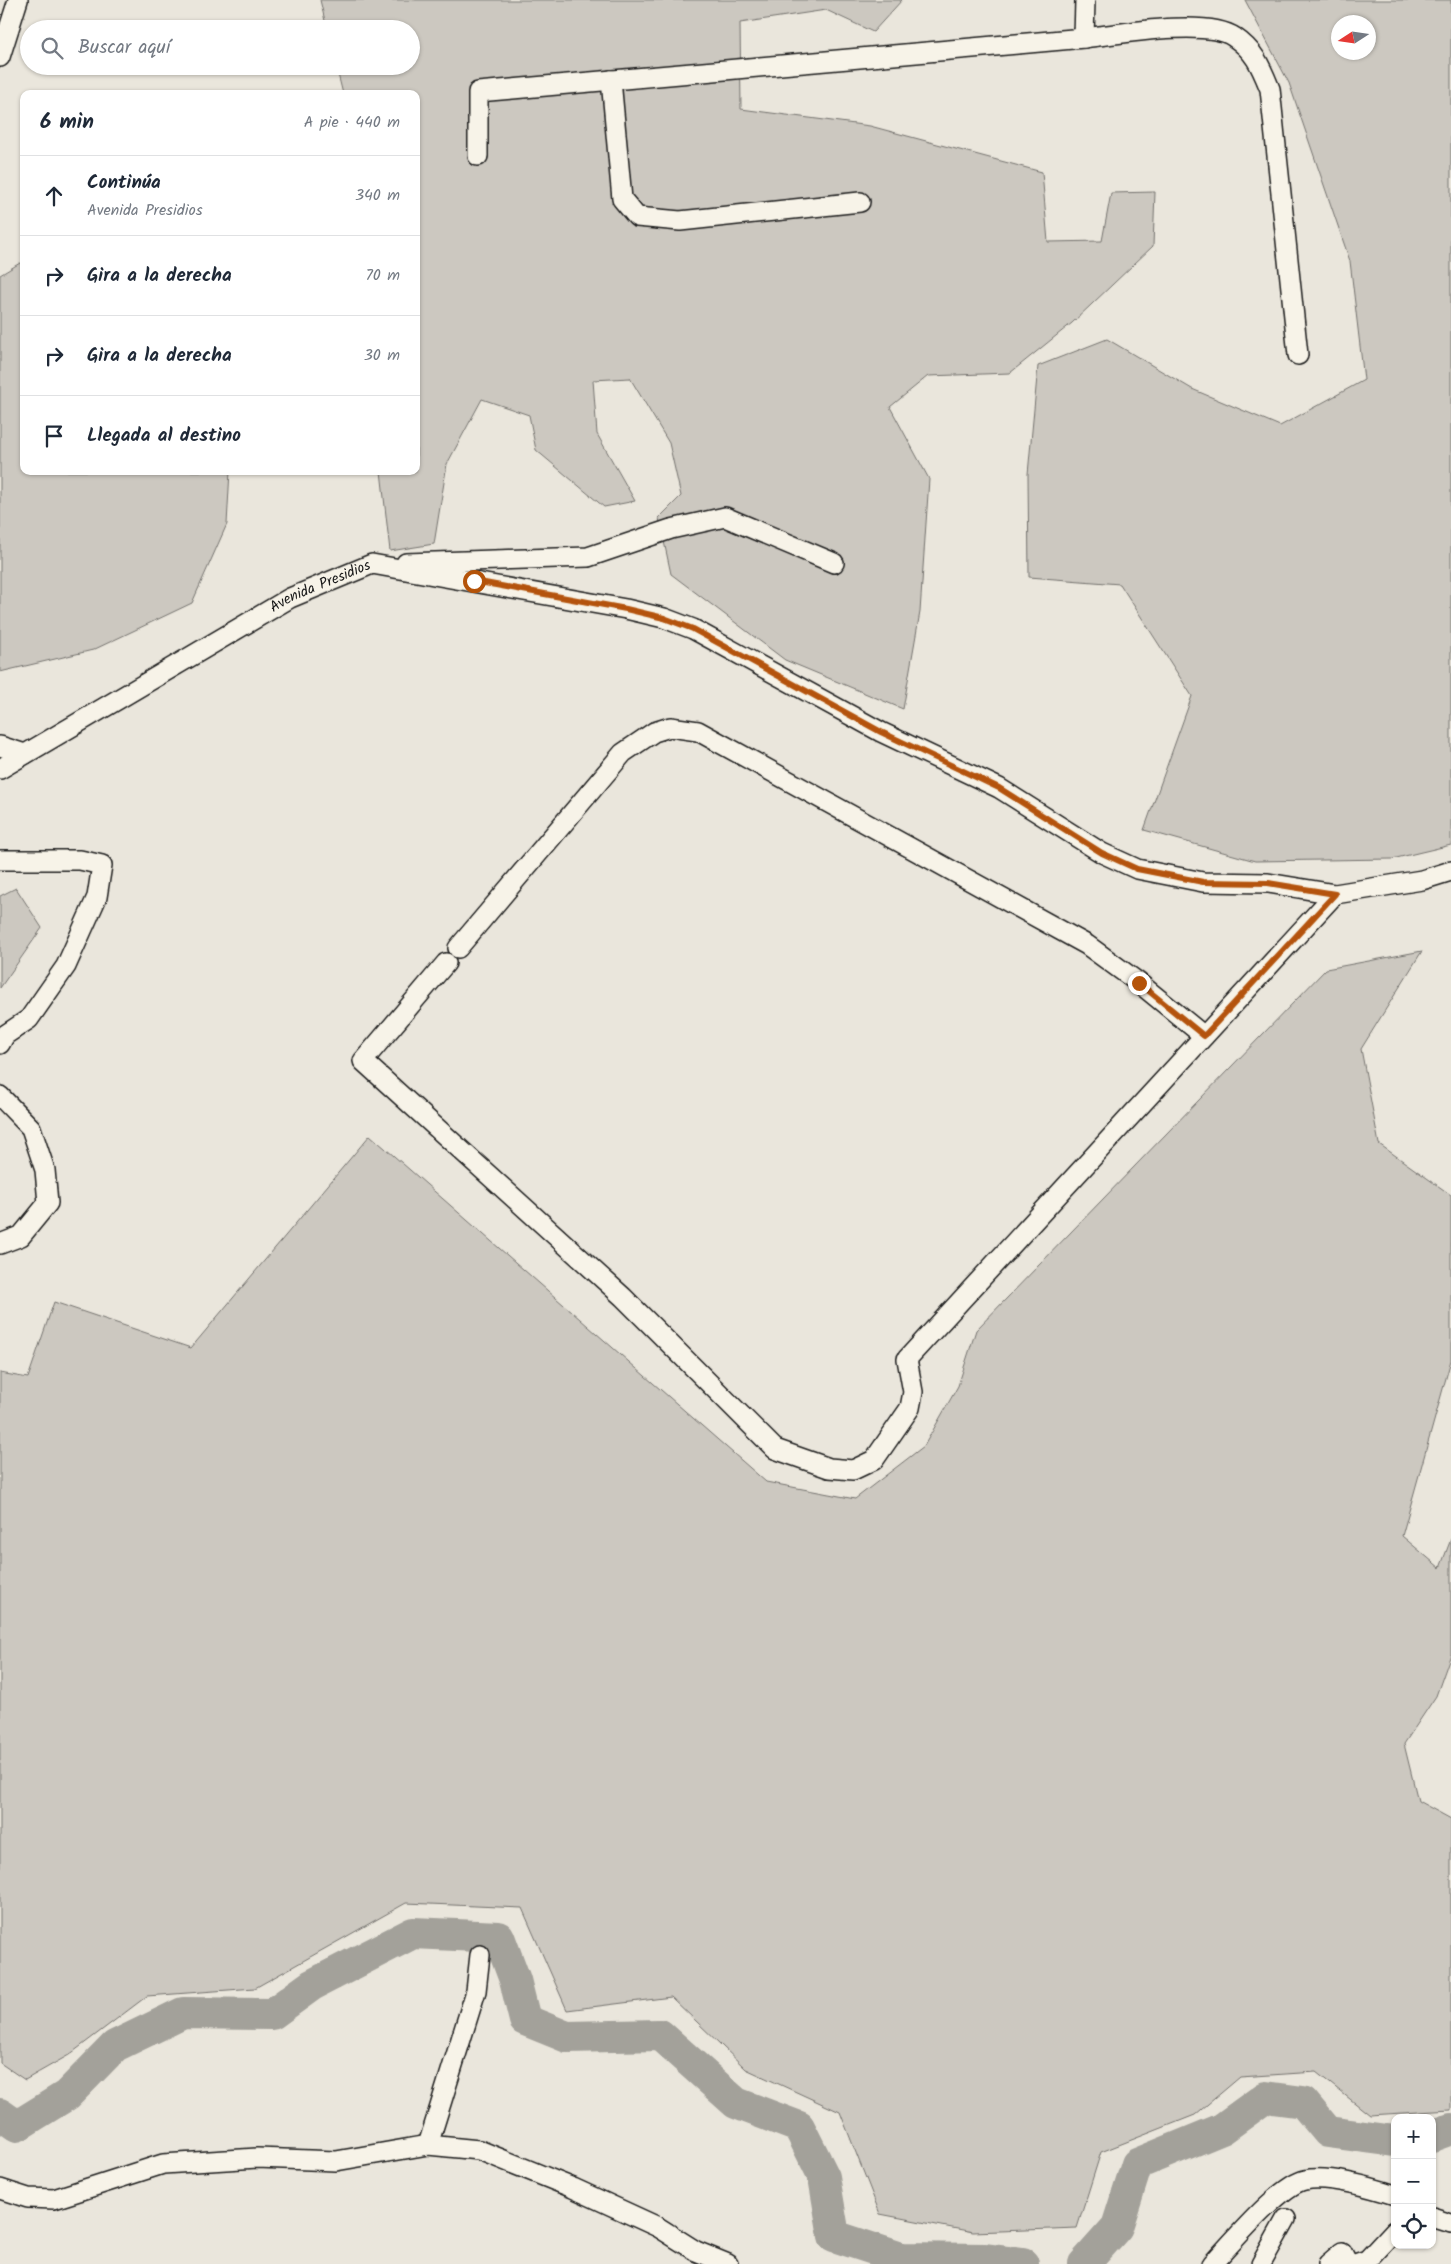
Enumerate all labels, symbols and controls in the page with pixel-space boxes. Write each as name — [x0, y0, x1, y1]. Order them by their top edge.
north arrow — [1331, 15, 1376, 60]
search box — [20, 20, 420, 75]
text: Buscar aquí — [78, 33, 170, 63]
icon: search — [38, 34, 66, 62]
text: 6 min — [40, 106, 94, 139]
text: A pie · 440 m — [304, 110, 400, 135]
text: Continúa — [87, 168, 161, 198]
icon: ahead — [40, 182, 68, 210]
text: 340 m — [355, 183, 400, 208]
text: Avenida Presidios — [87, 198, 203, 223]
text: Gira a la derecha — [87, 261, 232, 291]
icon: right — [40, 262, 68, 290]
text: 70 m — [365, 263, 400, 288]
text: Gira a la derecha — [87, 341, 232, 371]
icon: right — [40, 342, 68, 370]
text: 30 m — [364, 343, 400, 368]
text: Llegada al destino — [87, 421, 241, 451]
icon: arrive — [40, 422, 68, 450]
street label: Avenida Presidios — [265, 554, 375, 619]
route start — [463, 570, 486, 593]
route end — [1128, 972, 1151, 995]
map controls — [1391, 2114, 1436, 2249]
button: + — [1391, 2114, 1436, 2159]
button: − — [1391, 2159, 1436, 2204]
button: locate — [1391, 2204, 1436, 2249]

